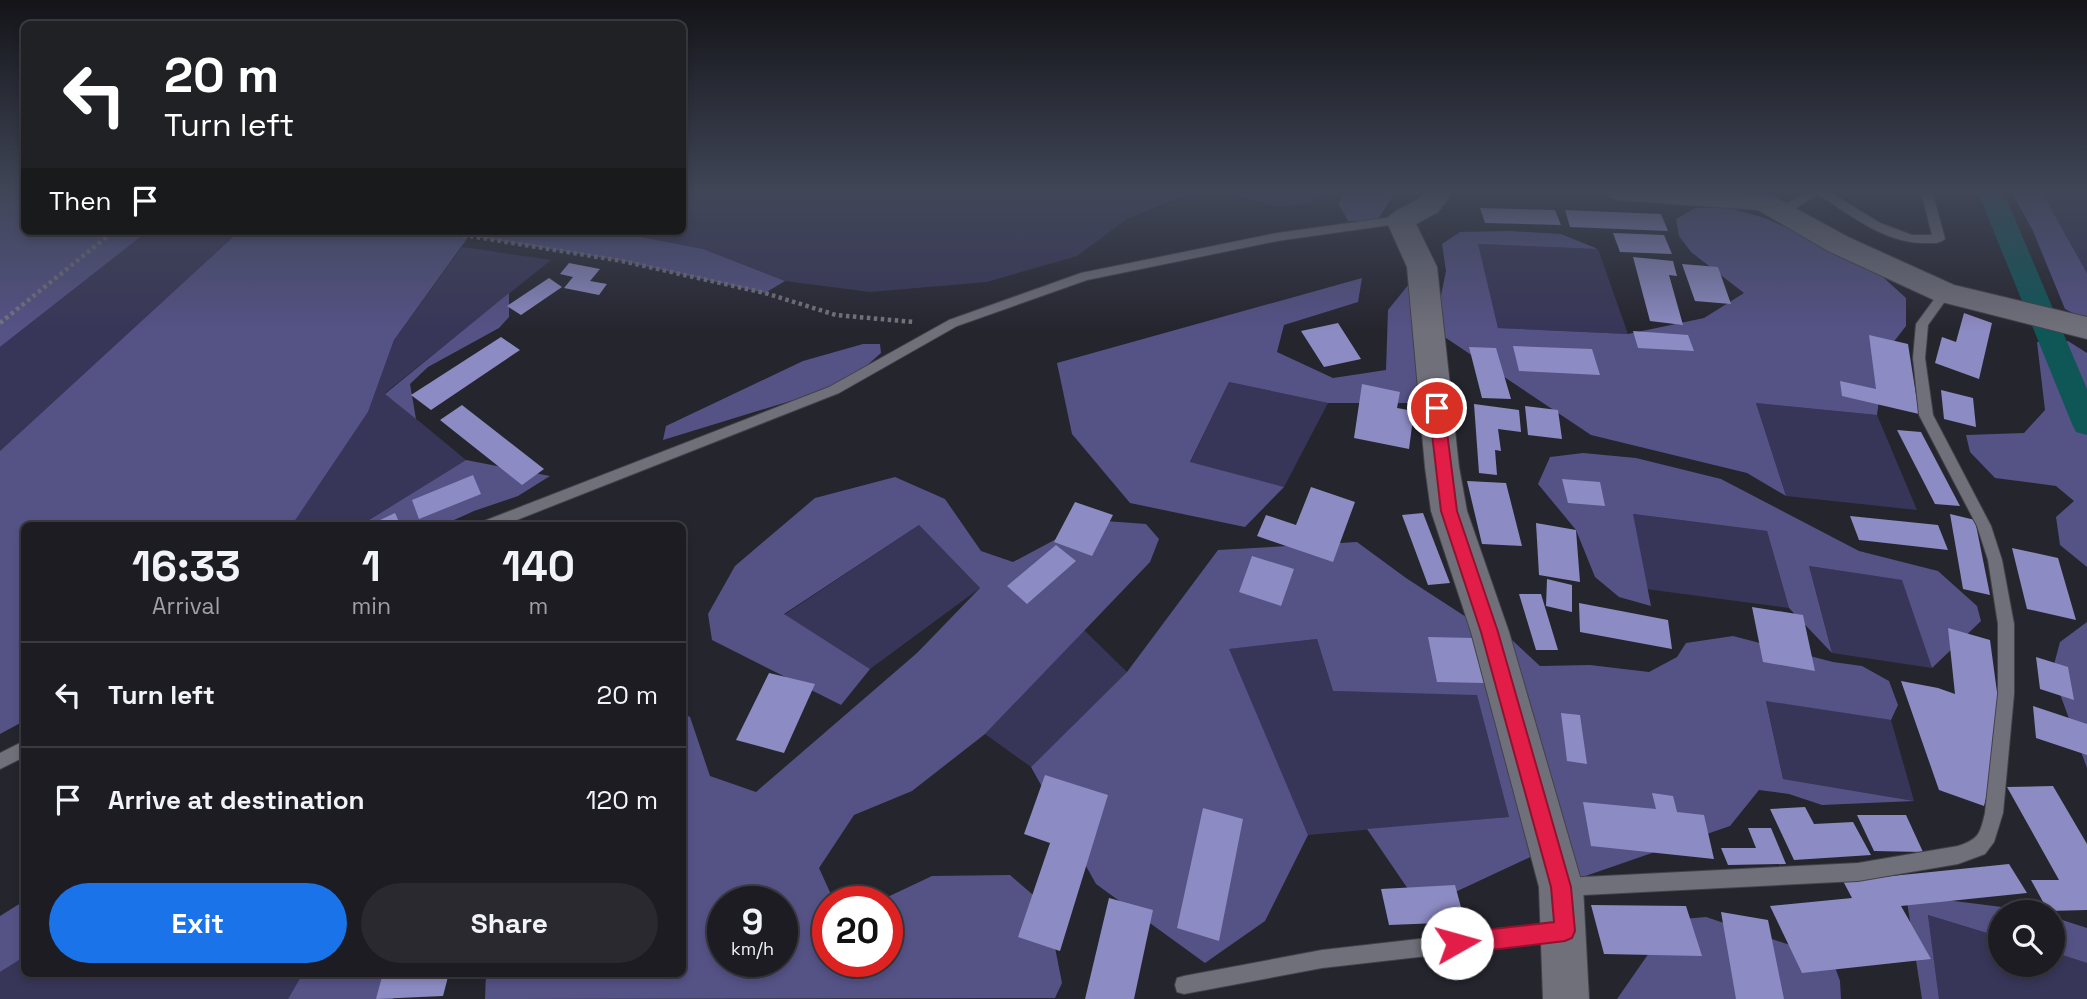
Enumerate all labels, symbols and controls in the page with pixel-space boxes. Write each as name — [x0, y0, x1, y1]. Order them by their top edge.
text: 20 m — [164, 44, 279, 106]
icon: left — [49, 49, 140, 140]
text: Turn left — [164, 105, 294, 145]
icon: arrive — [126, 182, 164, 220]
text: Then — [49, 184, 112, 218]
pin — [1407, 378, 1467, 438]
icon: arrive — [1418, 389, 1456, 427]
text: 16:33 — [132, 540, 241, 593]
text: 1 — [362, 540, 381, 593]
text: 140 — [502, 540, 575, 593]
text: Arrival — [152, 591, 220, 621]
text: min — [352, 591, 391, 621]
text: m — [529, 591, 548, 621]
icon: left — [49, 676, 87, 714]
text: Turn left — [108, 678, 215, 712]
text: 20 m — [597, 678, 658, 712]
icon: arrive — [49, 781, 87, 819]
text: Arrive at destination — [108, 783, 365, 817]
text: 120 m — [586, 783, 658, 817]
button: Exit — [49, 883, 347, 963]
button: Share — [361, 883, 658, 963]
speed limit sign: 20 — [812, 886, 903, 977]
text: 9 — [742, 900, 763, 944]
map controls — [1988, 900, 2065, 977]
button: search — [1988, 900, 2065, 977]
position arrow — [1420, 906, 1494, 980]
text: km/h — [731, 937, 774, 960]

